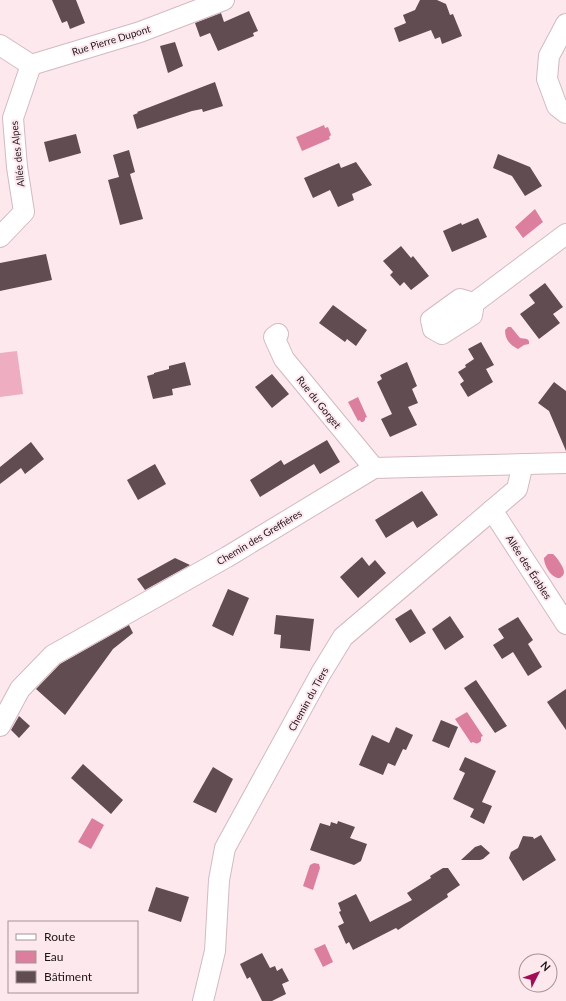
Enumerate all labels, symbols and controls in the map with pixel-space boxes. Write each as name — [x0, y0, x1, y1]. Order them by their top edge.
street label: Rue Pierre Dupont — [70, 22, 152, 58]
street label: Allée des Alpes — [8, 120, 26, 188]
street label: Rue du Gorget — [294, 374, 344, 431]
street label: Chemin des Greffières — [214, 507, 304, 567]
street label: Allée des Érables — [504, 533, 554, 601]
street label: Chemin du Tiers — [285, 665, 331, 733]
legend — [8, 921, 138, 993]
text: Route — [44, 929, 75, 944]
text: Eau — [44, 949, 64, 964]
north arrow — [518, 953, 558, 993]
text: N — [538, 958, 553, 973]
text: Bâtiment — [44, 969, 93, 984]

